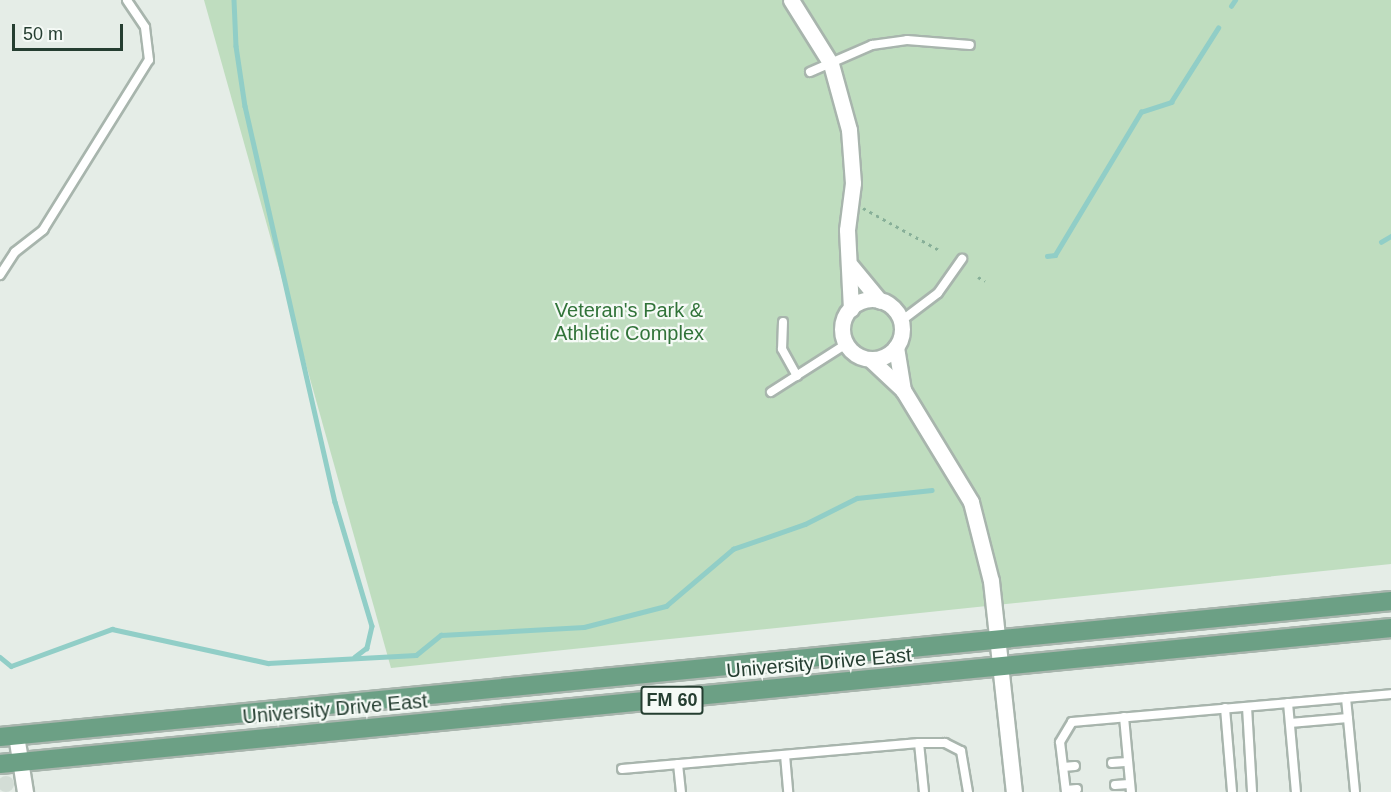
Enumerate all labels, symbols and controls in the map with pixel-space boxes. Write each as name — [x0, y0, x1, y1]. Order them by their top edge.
scale bar — [15, 12, 126, 50]
text: 50 m — [23, 24, 63, 44]
park label: Veteran's Park & Athletic Complex — [554, 298, 704, 345]
street label: University Drive East — [726, 643, 912, 683]
road number: FM 60 — [639, 685, 705, 715]
street label: University Drive East — [242, 689, 428, 729]

